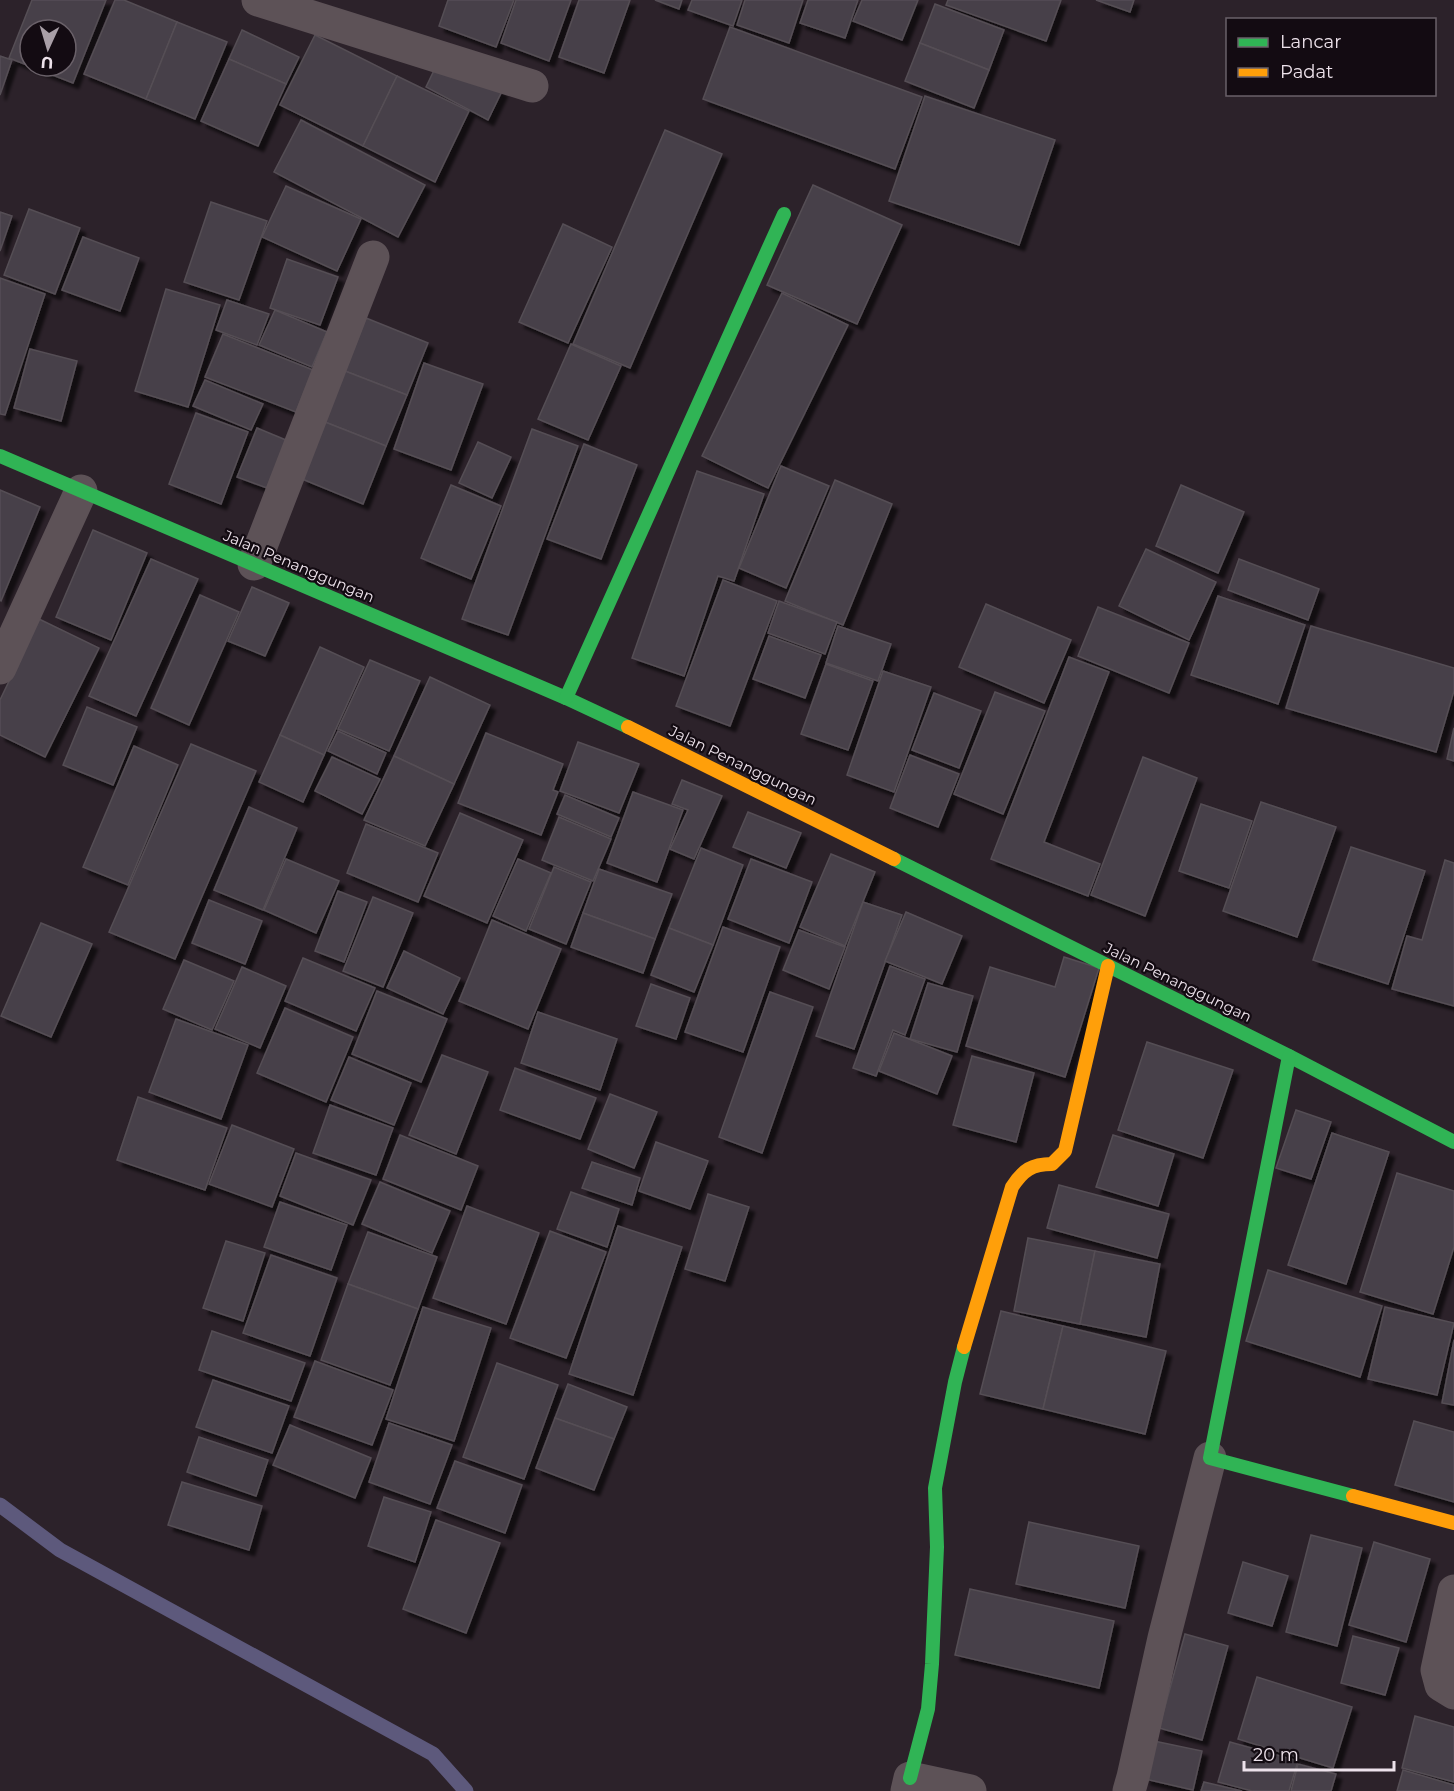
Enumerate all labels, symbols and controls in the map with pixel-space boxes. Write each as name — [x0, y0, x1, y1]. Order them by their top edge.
north arrow — [18, 18, 78, 78]
legend — [1226, 18, 1436, 96]
text: Lancar — [1280, 31, 1341, 53]
text: U — [40, 53, 54, 72]
text: Padat — [1280, 61, 1333, 83]
street label: Jalan Penanggungan — [220, 525, 377, 606]
street label: Jalan Penanggungan — [665, 720, 820, 809]
street label: Jalan Penanggungan — [1100, 937, 1255, 1026]
scale bar — [1244, 1734, 1394, 1772]
text: 20 m — [1253, 1744, 1299, 1766]

